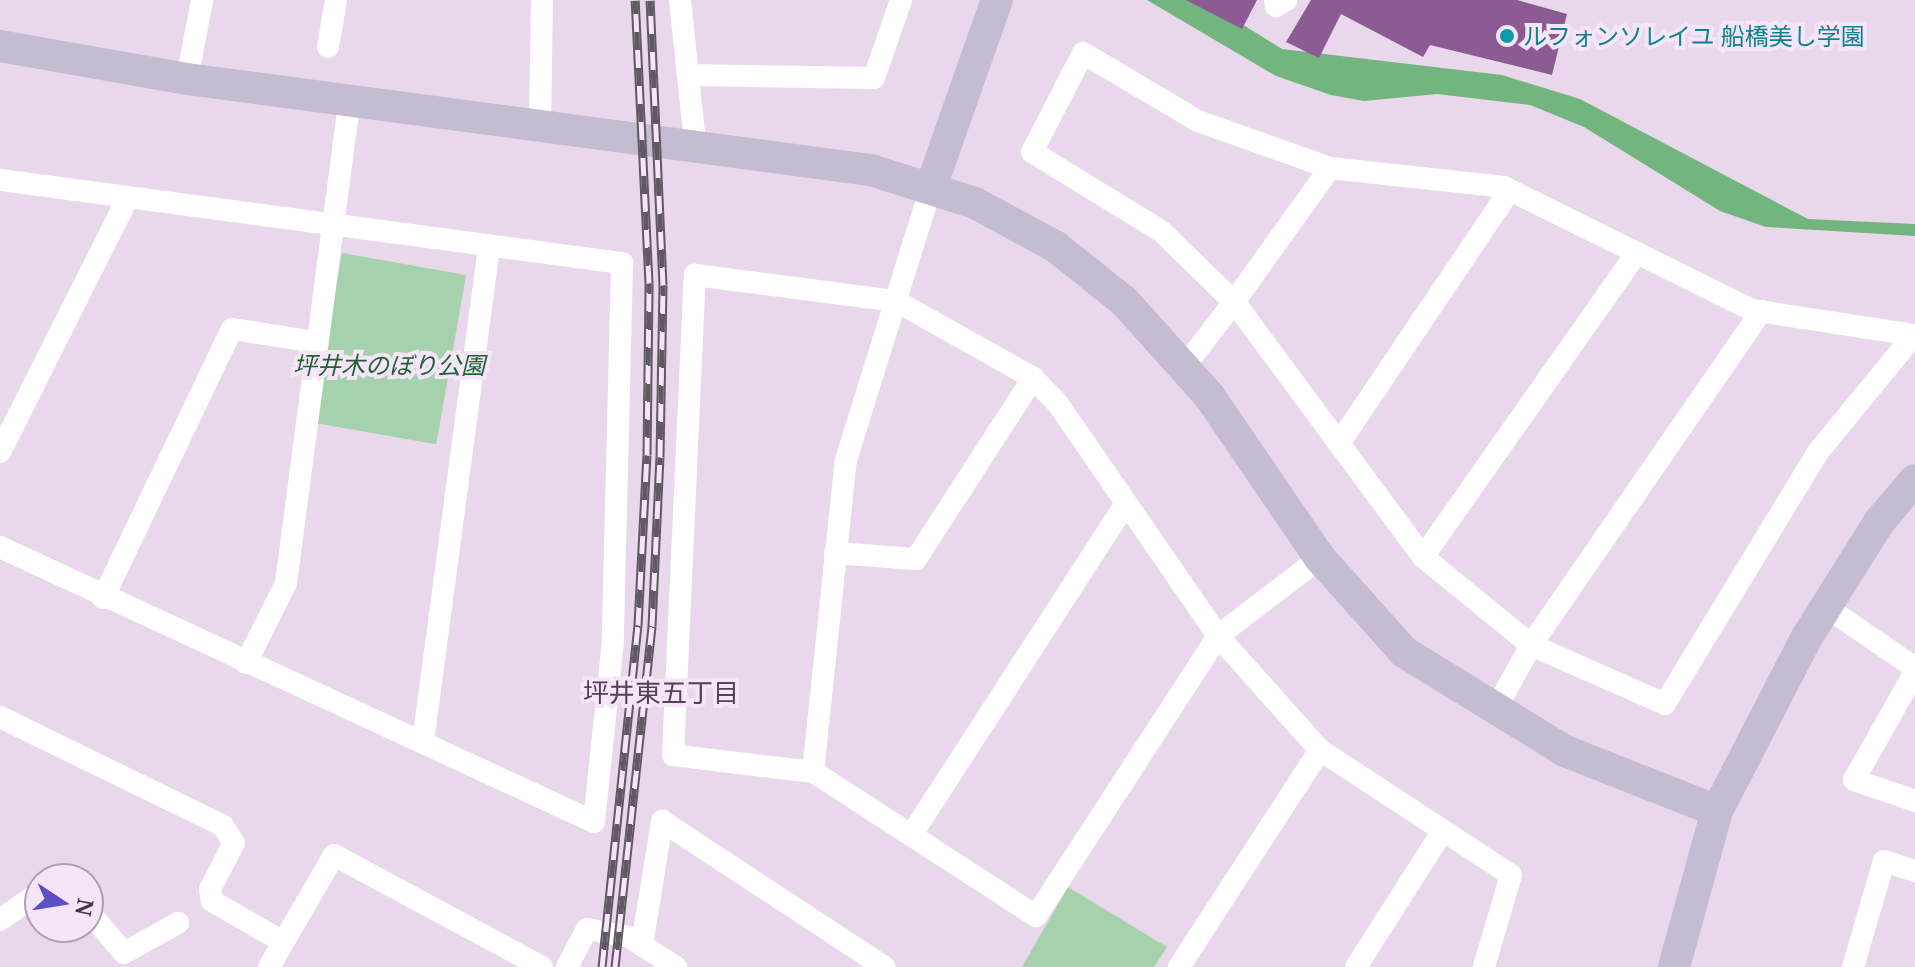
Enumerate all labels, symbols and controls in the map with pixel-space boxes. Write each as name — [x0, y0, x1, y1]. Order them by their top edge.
place label: ルフォンソレイユ 船橋美し学園 — [1523, 22, 1865, 50]
marker: ルフォンソレイユ 船橋美し学園 — [1498, 27, 1516, 45]
park label: 坪井木のぼり公園 — [293, 351, 485, 379]
district label: 坪井東五丁目 — [583, 677, 739, 709]
north arrow — [24, 863, 104, 943]
text: N — [69, 896, 102, 919]

